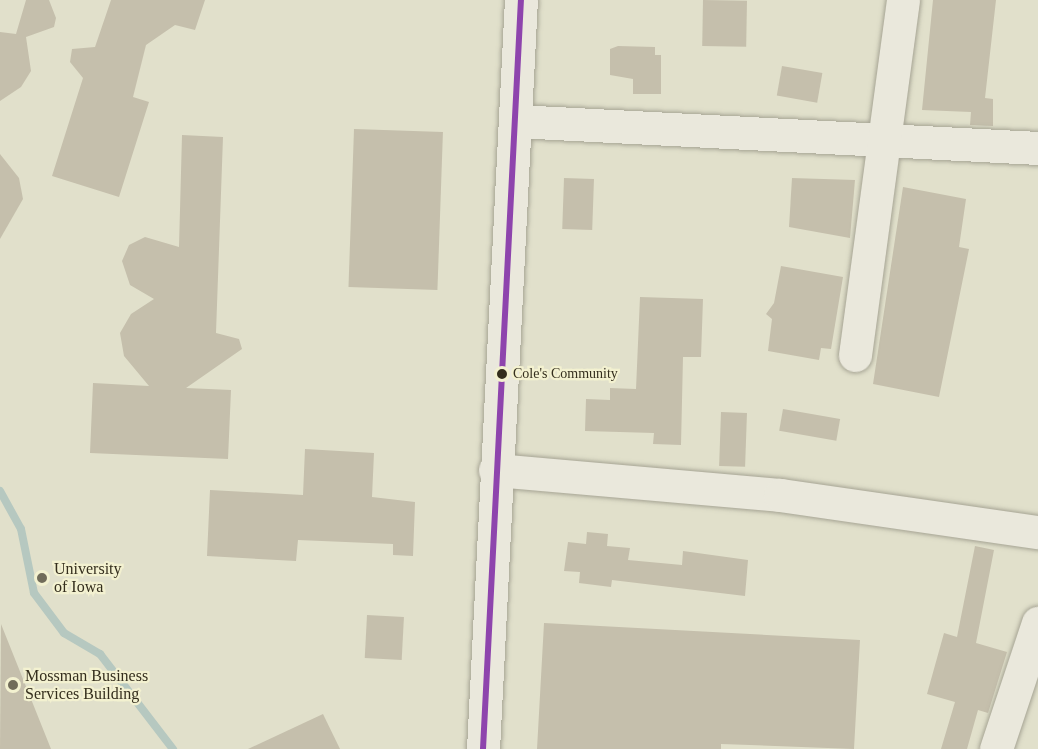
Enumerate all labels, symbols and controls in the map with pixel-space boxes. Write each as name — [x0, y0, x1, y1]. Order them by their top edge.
place label: Cole's Community — [513, 366, 618, 382]
marker: Cole's Community — [496, 368, 508, 380]
place label: University of Iowa — [54, 559, 122, 597]
marker: University of Iowa — [35, 571, 49, 585]
place label: Mossman Business Services Building — [25, 666, 148, 704]
marker: Mossman Business Services Building — [6, 678, 20, 692]

